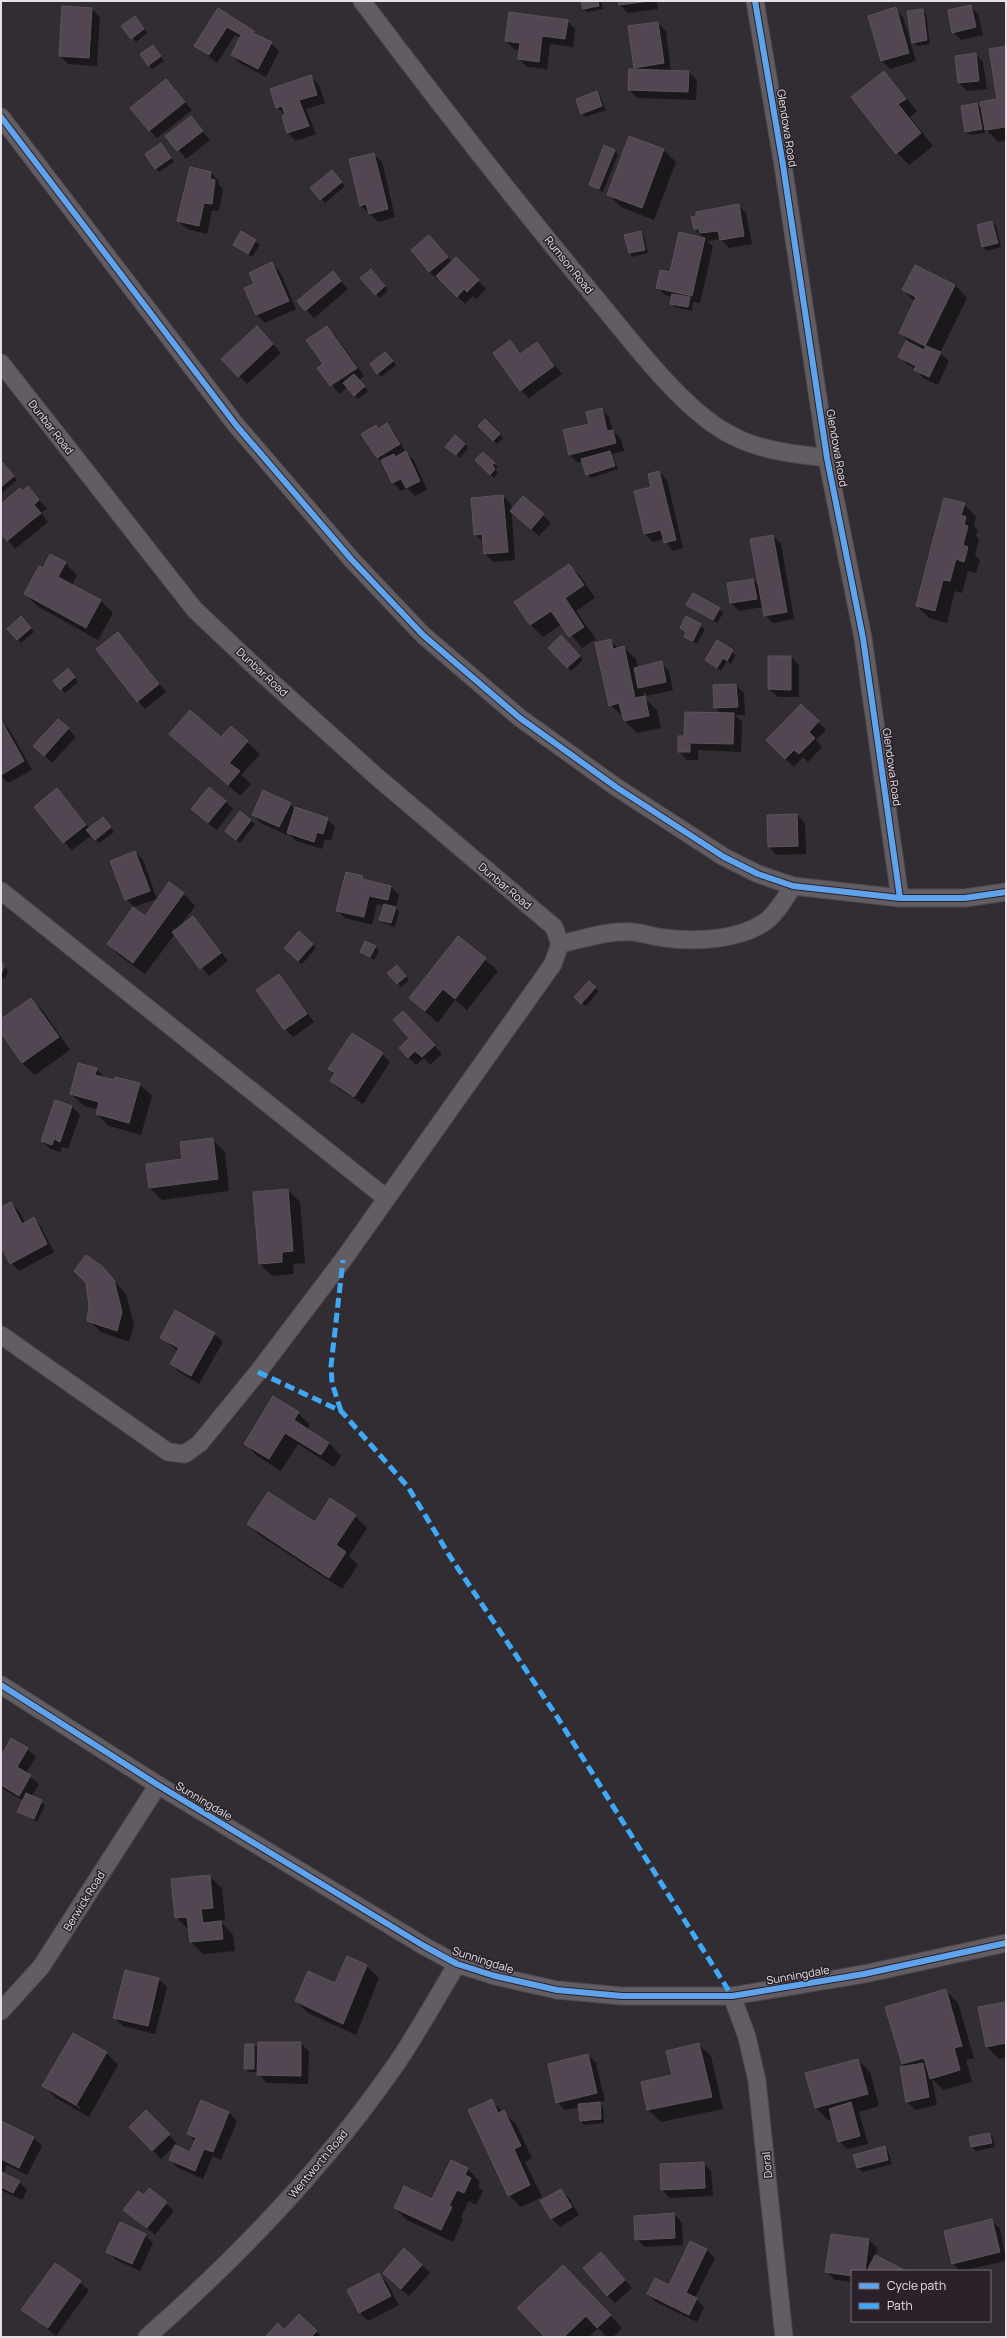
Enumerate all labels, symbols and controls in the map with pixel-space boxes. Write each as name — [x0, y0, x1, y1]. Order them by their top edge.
street label: Glendowa Road — [774, 88, 801, 168]
street label: Rumson Road — [542, 233, 597, 297]
street label: Dunbar Road — [25, 396, 77, 457]
street label: Glendowa Road — [823, 408, 852, 488]
street label: Dunbar Road — [233, 644, 291, 699]
street label: Glendowa Road — [880, 727, 905, 807]
street label: Dunbar Road — [475, 859, 535, 912]
street label: Sunningdale — [173, 1778, 236, 1824]
street label: Berwick Road — [59, 1868, 108, 1934]
street label: Sunningdale — [451, 1943, 516, 1977]
street label: Sunningdale — [765, 1961, 831, 1987]
street label: Wentworth Road — [285, 2126, 351, 2201]
street label: Doral — [758, 2151, 775, 2179]
legend — [851, 2270, 991, 2322]
text: Cycle path — [887, 2277, 946, 2294]
text: Path — [887, 2297, 913, 2314]

